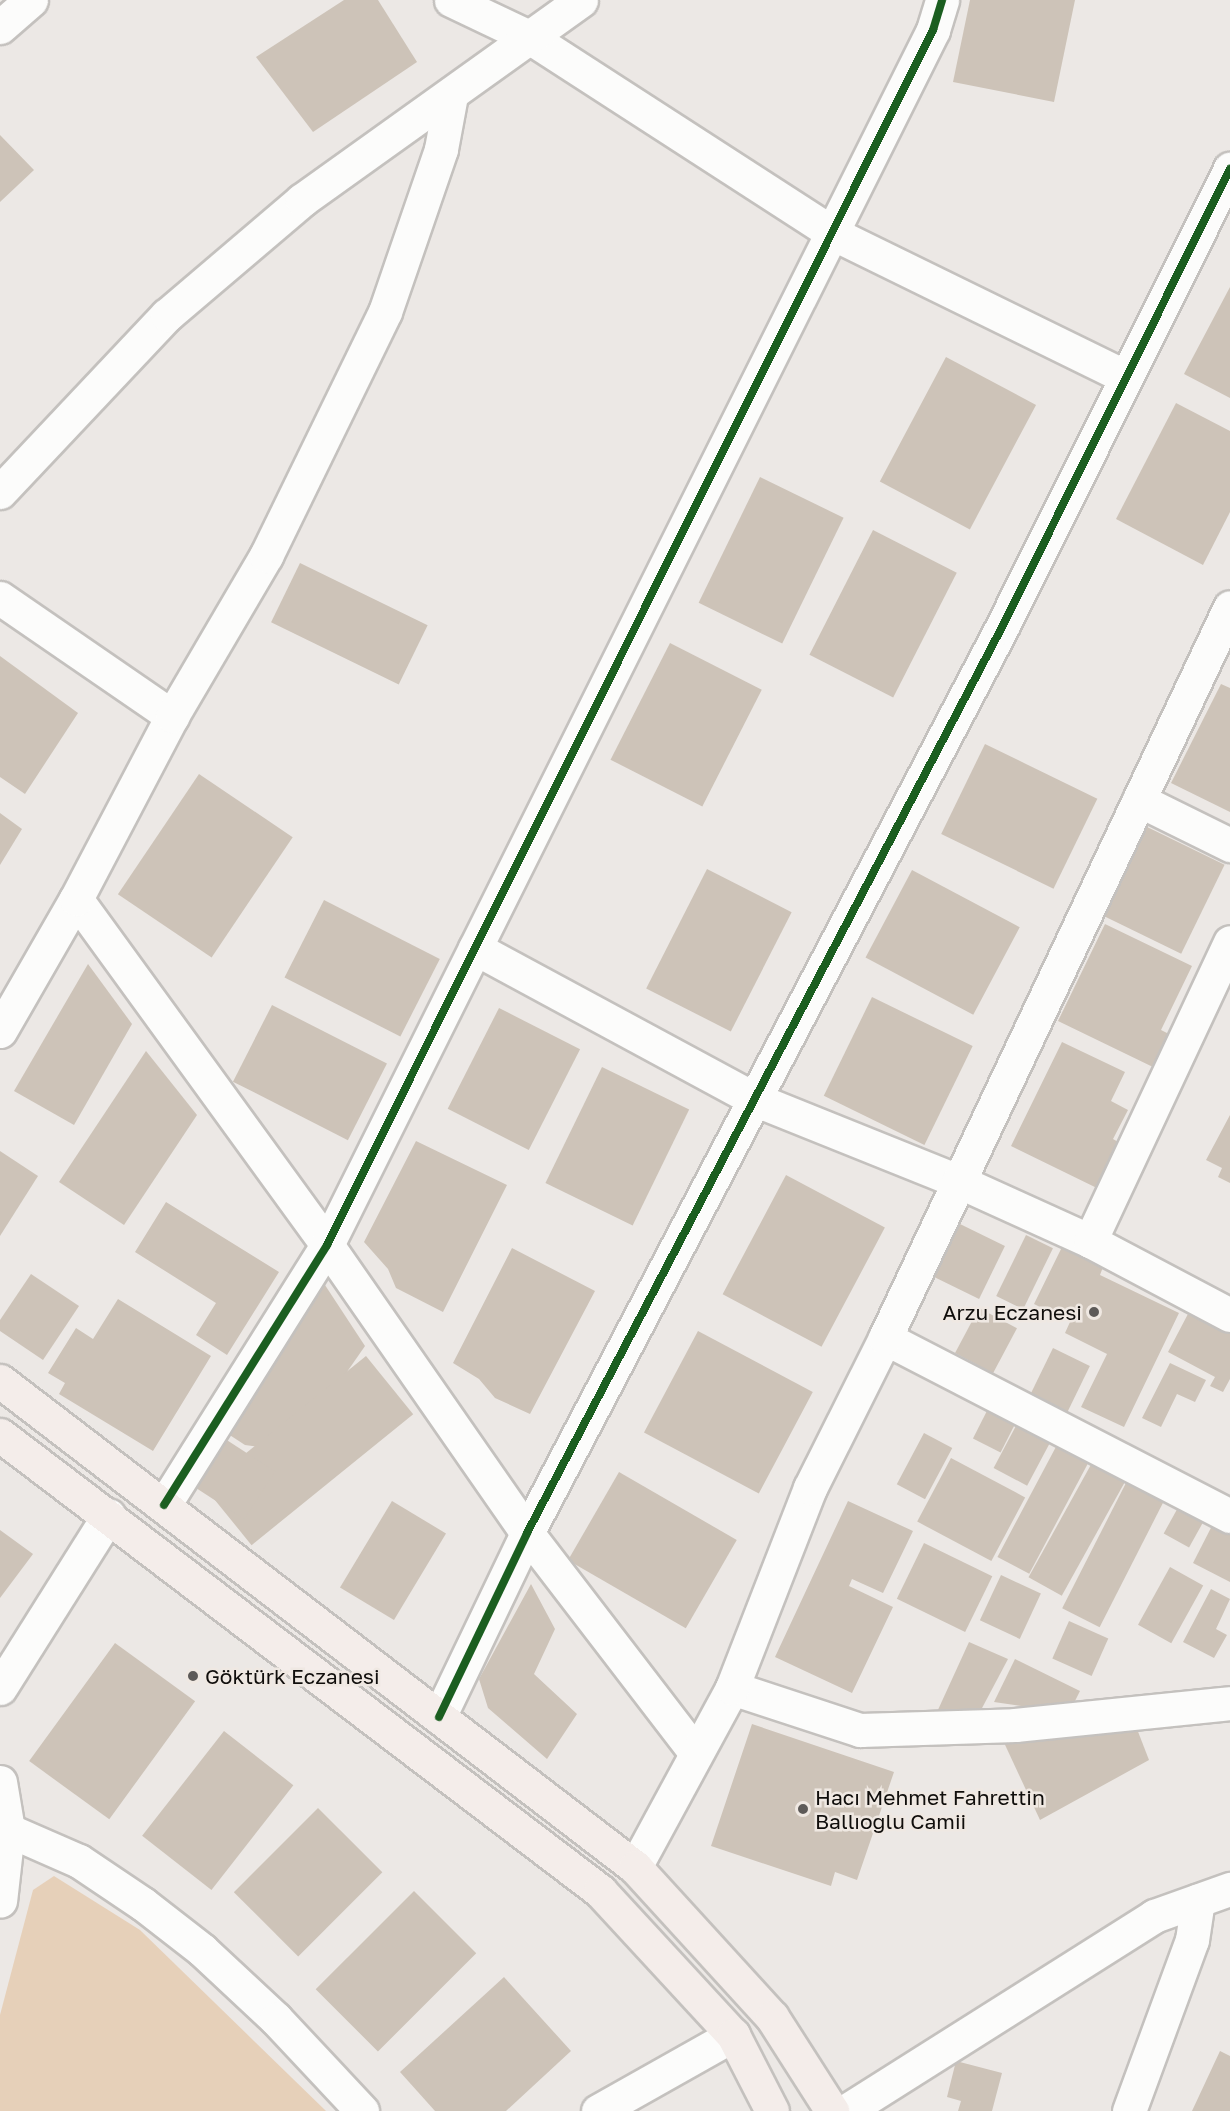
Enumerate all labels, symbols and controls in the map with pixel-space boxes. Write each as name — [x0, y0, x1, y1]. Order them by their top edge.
place label: Arzu Eczanesi — [942, 1299, 1082, 1325]
marker: Arzu Eczanesi — [1087, 1305, 1101, 1319]
place label: Göktürk Eczanesi — [205, 1663, 380, 1689]
marker: Göktürk Eczanesi — [186, 1669, 200, 1683]
place label: Hacı Mehmet Fahrettin Ballıoğlu Camii — [815, 1784, 1045, 1834]
marker: Hacı Mehmet Fahrettin Ballıoğlu Camii — [796, 1802, 810, 1816]

